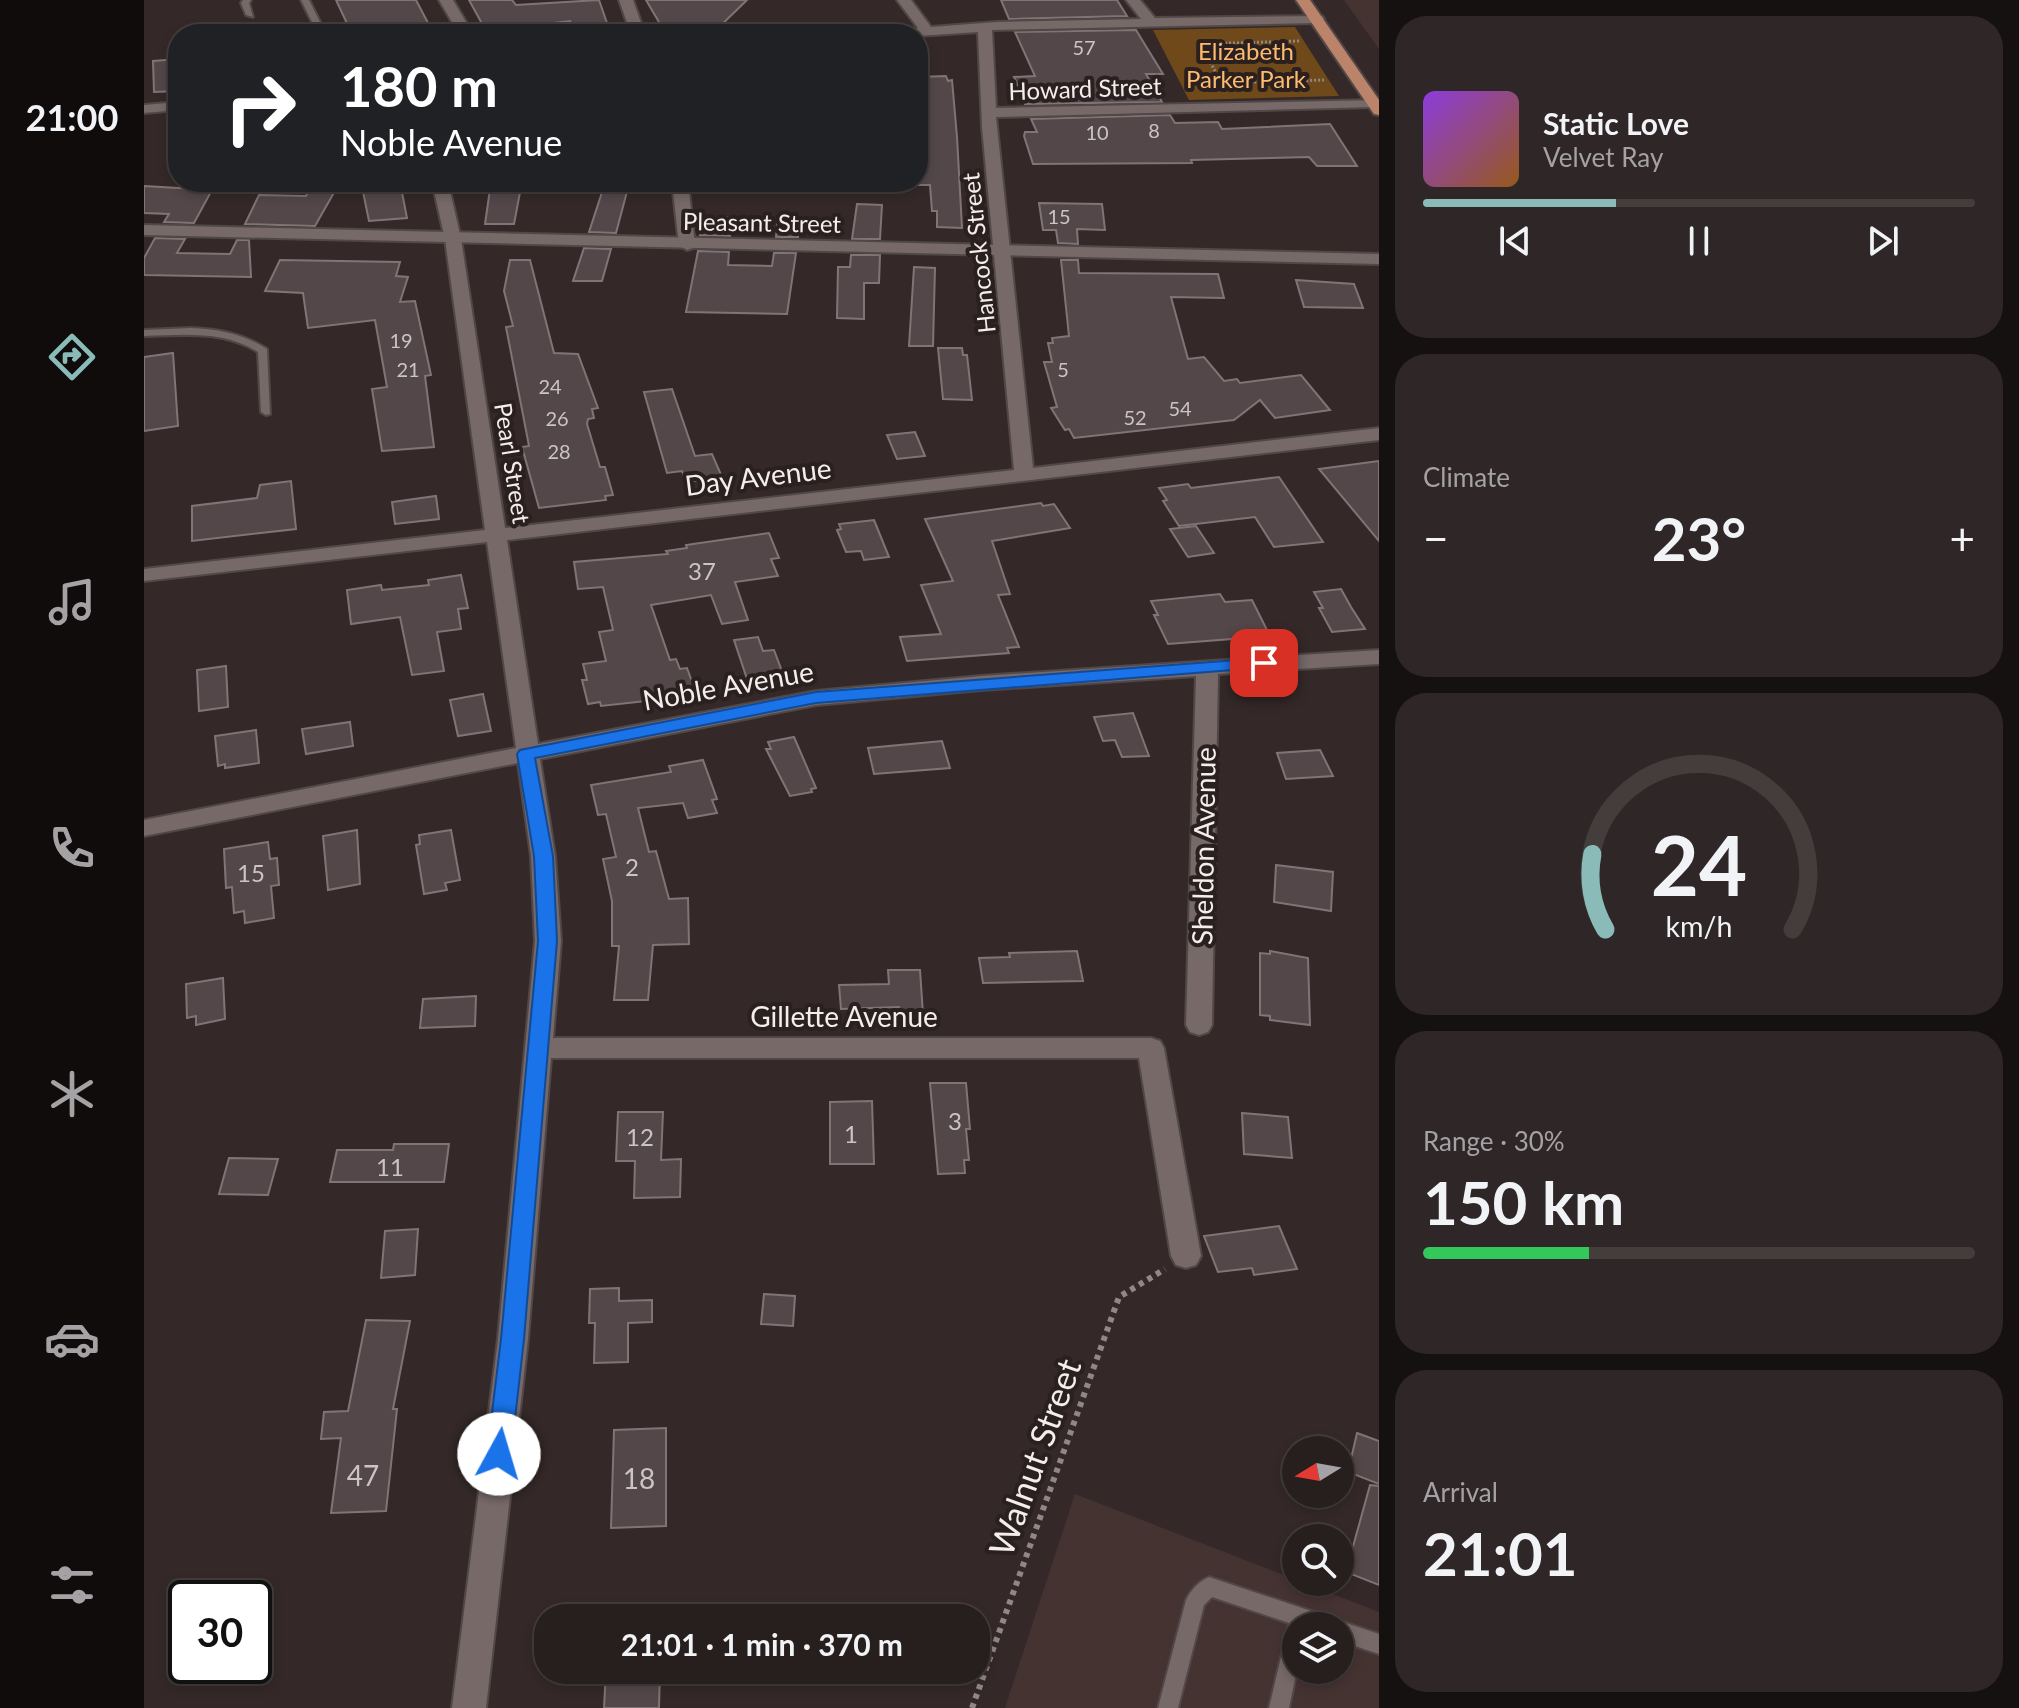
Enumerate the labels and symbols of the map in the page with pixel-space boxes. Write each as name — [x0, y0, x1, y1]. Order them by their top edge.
house number: 57 — [1072, 35, 1096, 59]
park label: Elizabeth Parker Park — [1186, 36, 1307, 93]
street label: Howard Street — [1008, 71, 1162, 105]
house number: 8 — [1148, 118, 1160, 142]
house number: 10 — [1085, 120, 1109, 144]
street label: Hancock Street — [955, 171, 1001, 335]
house number: 15 — [1047, 204, 1071, 228]
street label: Pleasant Street — [683, 206, 842, 238]
house number: 19 — [389, 328, 413, 352]
house number: 21 — [396, 357, 420, 381]
house number: 5 — [1057, 357, 1069, 381]
house number: 24 — [538, 374, 562, 398]
house number: 54 — [1168, 396, 1192, 420]
street label: Pearl Street — [489, 400, 537, 526]
house number: 52 — [1123, 405, 1147, 429]
house number: 26 — [545, 406, 569, 430]
house number: 28 — [547, 439, 571, 463]
street label: Day Avenue — [683, 450, 833, 502]
house number: 37 — [688, 556, 716, 585]
pin — [1230, 629, 1298, 697]
street label: Noble Avenue — [640, 653, 816, 717]
street label: Sheldon Avenue — [1184, 747, 1222, 945]
house number: 2 — [625, 852, 639, 881]
house number: 15 — [237, 858, 265, 887]
street label: Gillette Avenue — [750, 999, 938, 1033]
house number: 3 — [948, 1106, 962, 1135]
house number: 1 — [844, 1119, 858, 1148]
house number: 12 — [626, 1122, 654, 1151]
house number: 11 — [376, 1152, 404, 1181]
street label: Walnut Street — [979, 1353, 1089, 1561]
position arrow — [457, 1412, 541, 1496]
north arrow — [1282, 1436, 1354, 1508]
house number: 47 — [347, 1458, 379, 1492]
house number: 18 — [623, 1461, 655, 1495]
speed limit sign: 30 — [168, 1580, 272, 1684]

